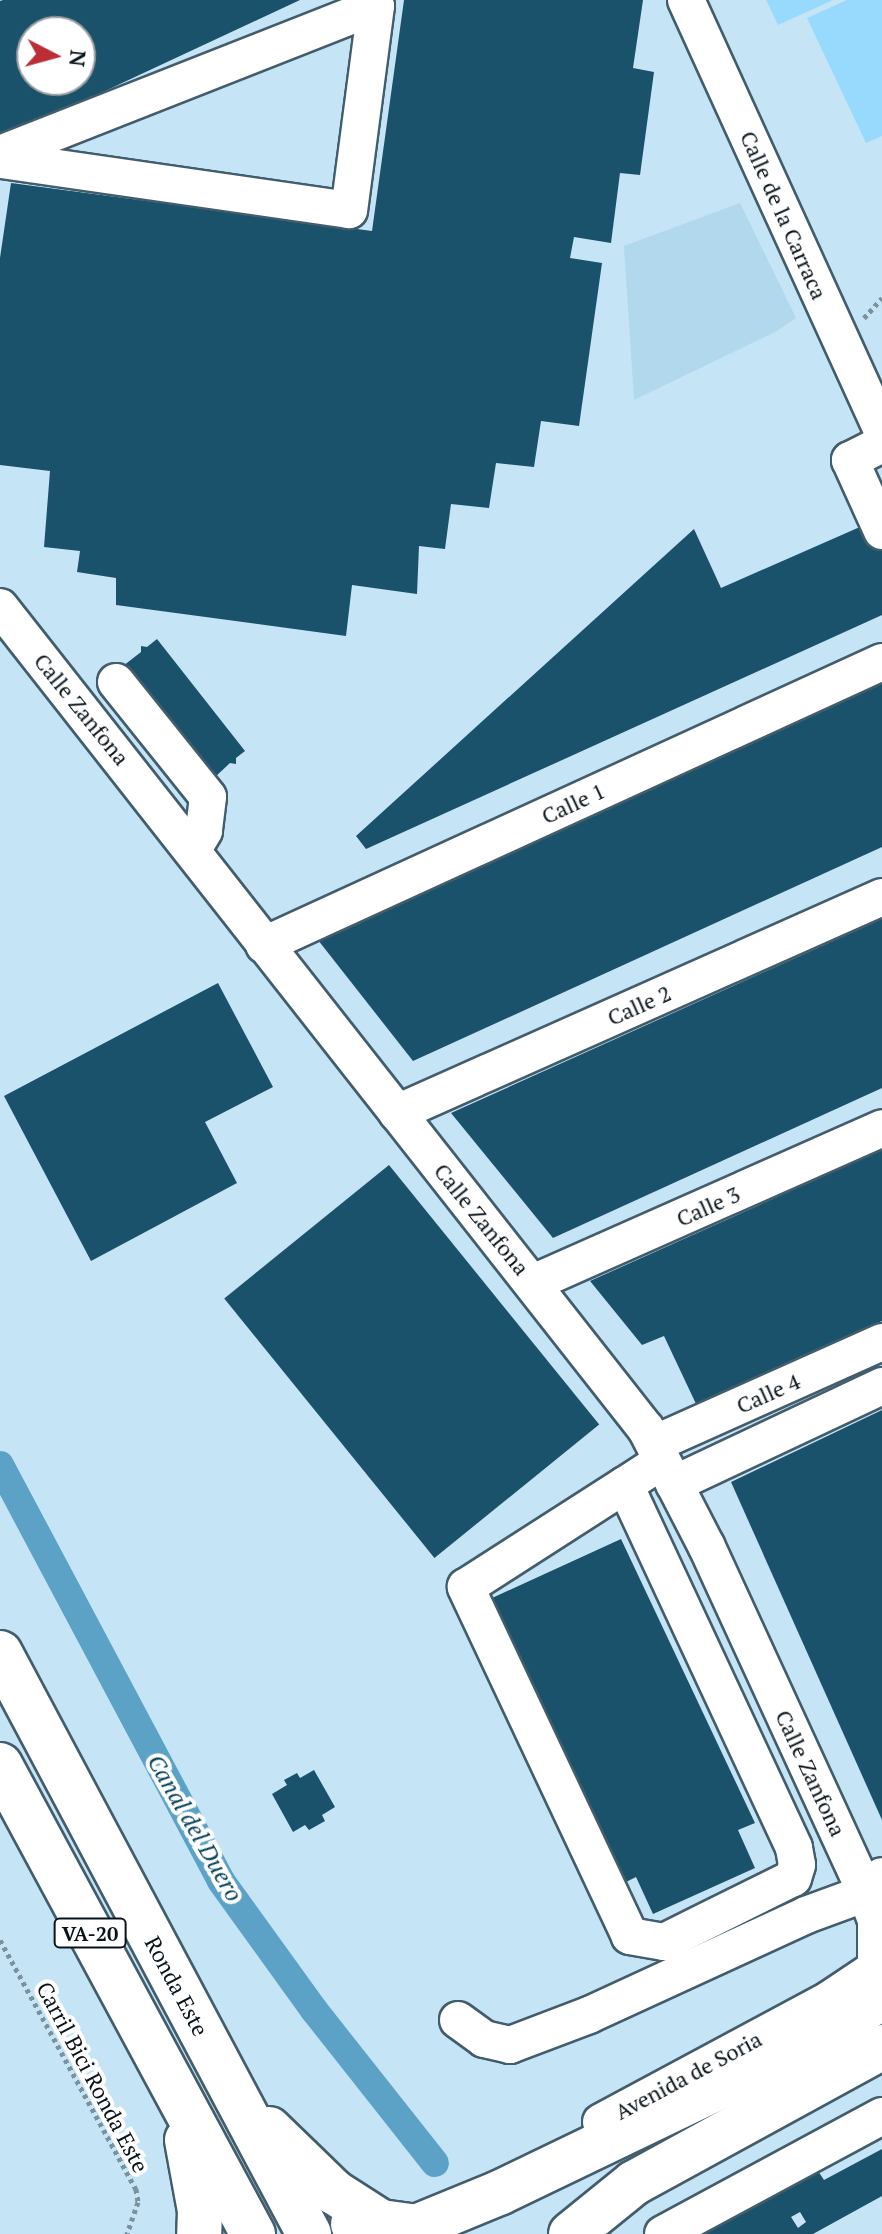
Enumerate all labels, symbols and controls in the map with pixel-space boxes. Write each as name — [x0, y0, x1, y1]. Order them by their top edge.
north arrow — [16, 16, 96, 96]
text: N — [63, 49, 94, 68]
street label: Calle de la Carraca — [735, 127, 833, 303]
street label: Calle Zanfona — [29, 648, 135, 770]
street label: Calle 1 — [537, 777, 609, 829]
street label: Calle 2 — [603, 979, 675, 1031]
street label: Calle Zanfona — [429, 1158, 535, 1280]
street label: Calle 3 — [672, 1180, 744, 1232]
street label: Calle 4 — [732, 1367, 804, 1419]
street label: Calle Zanfona — [770, 1706, 852, 1840]
water label: Canal del Duero — [141, 1749, 249, 1907]
road number: VA-20 — [52, 1917, 128, 1949]
street label: Ronda Este — [140, 1932, 214, 2040]
street label: Carril Bici Ronda Este — [32, 1977, 154, 2177]
street label: Avenida de Soria — [610, 2025, 766, 2125]

